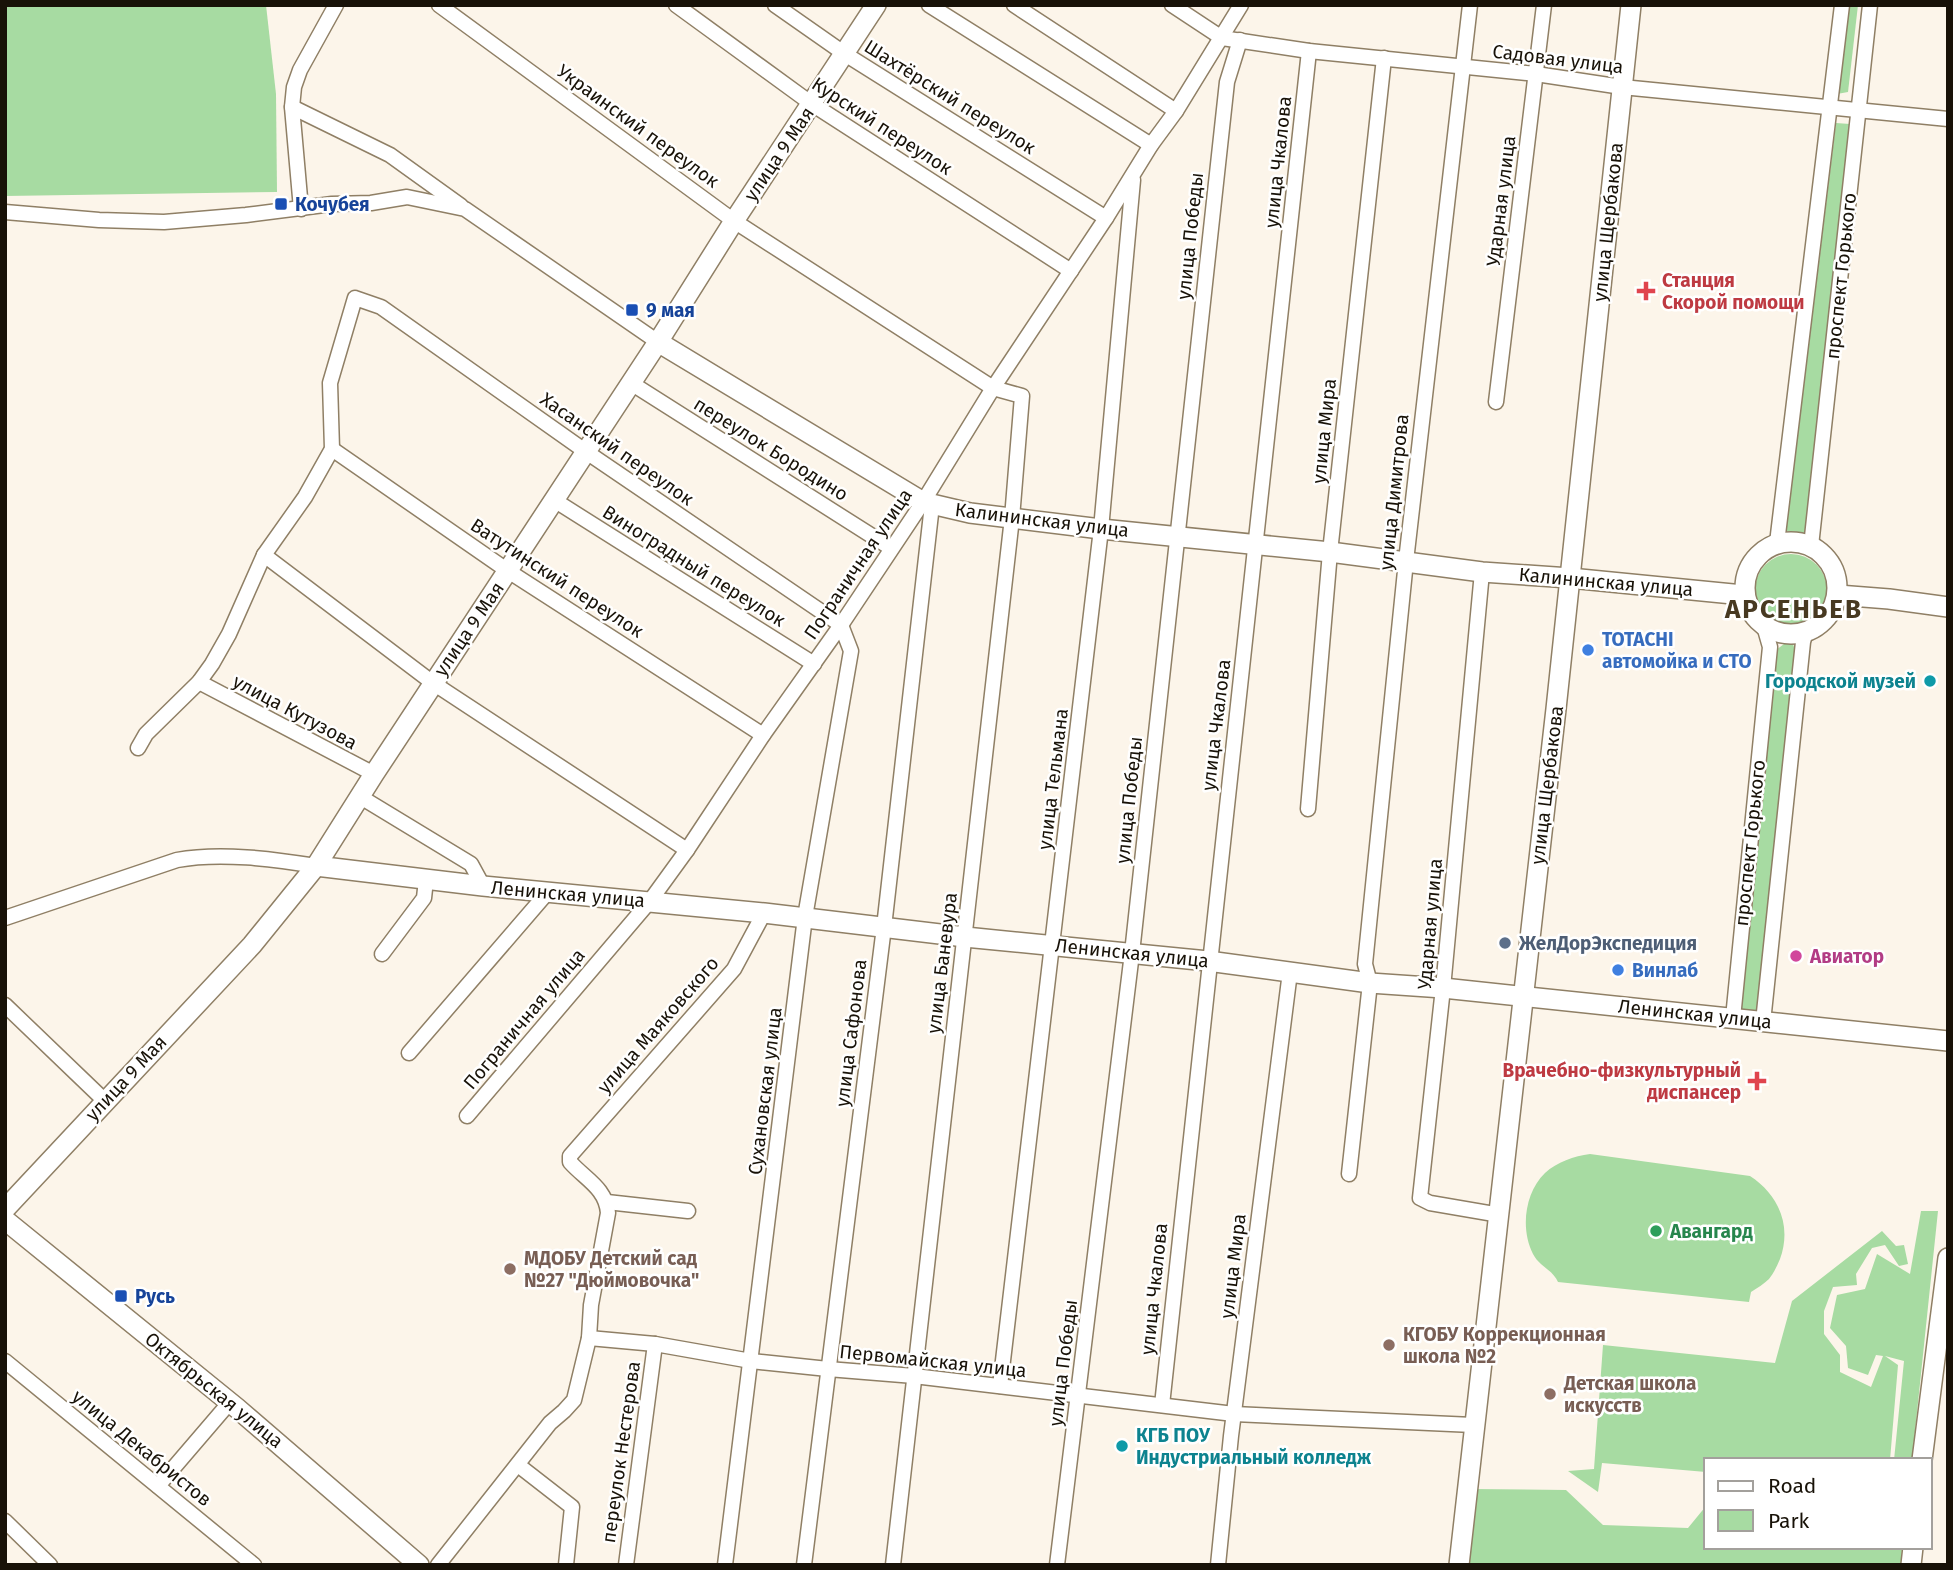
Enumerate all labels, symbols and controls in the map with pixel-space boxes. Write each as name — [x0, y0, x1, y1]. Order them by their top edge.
street label: Шахтёрский переулок — [860, 35, 1040, 159]
street label: Садовая улица — [1491, 40, 1625, 78]
street label: Украинский переулок — [553, 60, 724, 193]
street label: Курский переулок — [808, 72, 957, 180]
street label: улица Чкалова — [1260, 95, 1296, 229]
street label: улица 9 Мая — [739, 103, 819, 205]
street label: Ударная улица — [1482, 134, 1520, 268]
street label: улица Щербакова — [1588, 141, 1628, 303]
street label: улица Победы — [1172, 171, 1208, 301]
street label: проспект Горького — [1821, 192, 1861, 360]
place label: Кочубея — [295, 193, 370, 216]
marker: Кочубея — [273, 196, 289, 212]
place label: Станция Скорой помощи — [1662, 269, 1805, 314]
marker: Станция Скорой помощи — [1636, 281, 1656, 301]
place label: 9 мая — [646, 299, 695, 322]
marker: 9 мая — [624, 302, 640, 318]
street label: улица Мира — [1307, 377, 1341, 485]
street label: Хасанский переулок — [536, 387, 698, 511]
street label: переулок Бородино — [689, 392, 853, 506]
street label: улица Димитрова — [1374, 413, 1414, 571]
street label: Пограничная улица — [799, 484, 917, 644]
street label: Калининская улица — [954, 498, 1130, 542]
street label: Виноградный переулок — [598, 500, 790, 632]
street label: Ватутинский переулок — [466, 513, 648, 643]
street label: Калининская улица — [1518, 563, 1694, 601]
street label: улица 9 Мая — [429, 578, 509, 680]
district label: АРСЕНЬЕВ — [1724, 594, 1863, 625]
place label: TOTACHI автомойка и СТО — [1602, 628, 1752, 673]
marker: TOTACHI автомойка и СТО — [1580, 642, 1596, 658]
street label: улица Чкалова — [1197, 658, 1235, 792]
street label: улица Кутузова — [229, 670, 361, 754]
place label: Городской музей — [1765, 670, 1916, 693]
marker: Городской музей — [1922, 673, 1938, 689]
street label: улица Щербакова — [1526, 704, 1568, 866]
street label: улица Тельмана — [1033, 707, 1073, 851]
street label: улица Победы — [1111, 735, 1147, 865]
street label: проспект Горького — [1730, 759, 1770, 927]
street label: Ударная улица — [1413, 857, 1447, 991]
street label: Ленинская улица — [490, 876, 646, 912]
street label: улица Баневура — [922, 891, 962, 1035]
place label: ЖелДорЭкспедиция — [1518, 932, 1697, 955]
street label: Ленинская улица — [1054, 934, 1210, 972]
marker: ЖелДорЭкспедиция — [1497, 935, 1513, 951]
street label: Пограничная улица — [458, 944, 590, 1094]
place label: Авиатор — [1809, 945, 1884, 968]
marker: Авиатор — [1788, 948, 1804, 964]
street label: улица Маяковского — [592, 952, 724, 1098]
street label: улица Сафонова — [831, 958, 871, 1108]
place label: Винлаб — [1632, 959, 1698, 982]
marker: Винлаб — [1610, 962, 1626, 978]
street label: Ленинская улица — [1617, 995, 1773, 1033]
street label: Сухановская улица — [743, 1006, 787, 1176]
street label: улица 9 Мая — [81, 1030, 171, 1126]
place label: Врачебно-физкультурный диспансер — [1502, 1059, 1741, 1104]
marker: Врачебно-физкультурный диспансер — [1747, 1071, 1767, 1091]
street label: улица Мира — [1215, 1212, 1251, 1320]
place label: Авангард — [1669, 1220, 1753, 1243]
street label: улица Чкалова — [1136, 1222, 1172, 1356]
marker: Авангард — [1648, 1223, 1664, 1239]
place label: МДОБУ Детский сад №27 "Дюймовочка" — [524, 1247, 699, 1292]
marker: МДОБУ Детский сад №27 "Дюймовочка" — [502, 1261, 518, 1277]
place label: Русь — [135, 1285, 175, 1308]
marker: Русь — [113, 1288, 129, 1304]
street label: улица Победы — [1044, 1298, 1082, 1428]
place label: КГОБУ Коррекционная школа №2 — [1403, 1323, 1606, 1368]
street label: Октябрьская улица — [140, 1327, 288, 1453]
marker: КГОБУ Коррекционная школа №2 — [1381, 1337, 1397, 1353]
street label: Первомайская улица — [838, 1340, 1028, 1382]
street label: переулок Нестерова — [597, 1360, 645, 1544]
place label: Детская школа искусств — [1563, 1372, 1696, 1417]
street label: улица Декабристов — [68, 1385, 216, 1511]
marker: Детская школа искусств — [1542, 1386, 1558, 1402]
place label: КГБ ПОУ Индустриальный колледж — [1136, 1424, 1372, 1469]
marker: КГБ ПОУ Индустриальный колледж — [1114, 1438, 1130, 1454]
legend — [1704, 1458, 1932, 1549]
text: Road — [1768, 1473, 1816, 1499]
text: Park — [1768, 1508, 1810, 1534]

